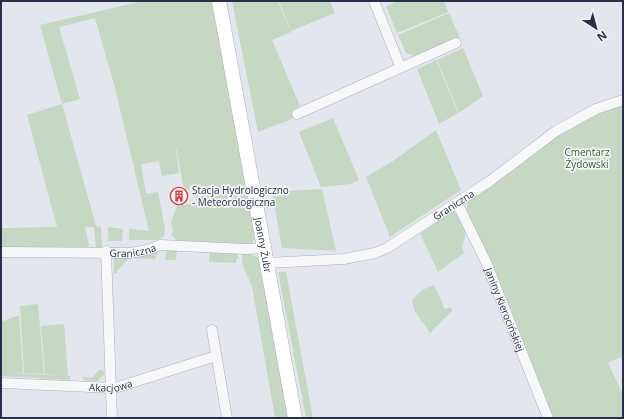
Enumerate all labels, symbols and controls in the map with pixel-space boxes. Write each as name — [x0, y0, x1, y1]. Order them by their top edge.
north arrow — [576, 8, 616, 48]
text: N — [594, 28, 610, 45]
park label: Cmentarz Żydowski — [564, 145, 610, 171]
place label: Stacja Hydrologiczno - Meteorologiczna — [192, 183, 289, 209]
building icon: Stacja Hydrologiczno - Meteorologiczna — [169, 186, 189, 206]
street label: Graniczna — [430, 186, 477, 223]
street label: Joanny Żubr — [251, 215, 275, 274]
street label: Graniczna — [110, 240, 158, 260]
street label: Janiny Kierocińskiej — [482, 265, 528, 354]
street label: Akacjowa — [89, 376, 134, 395]

